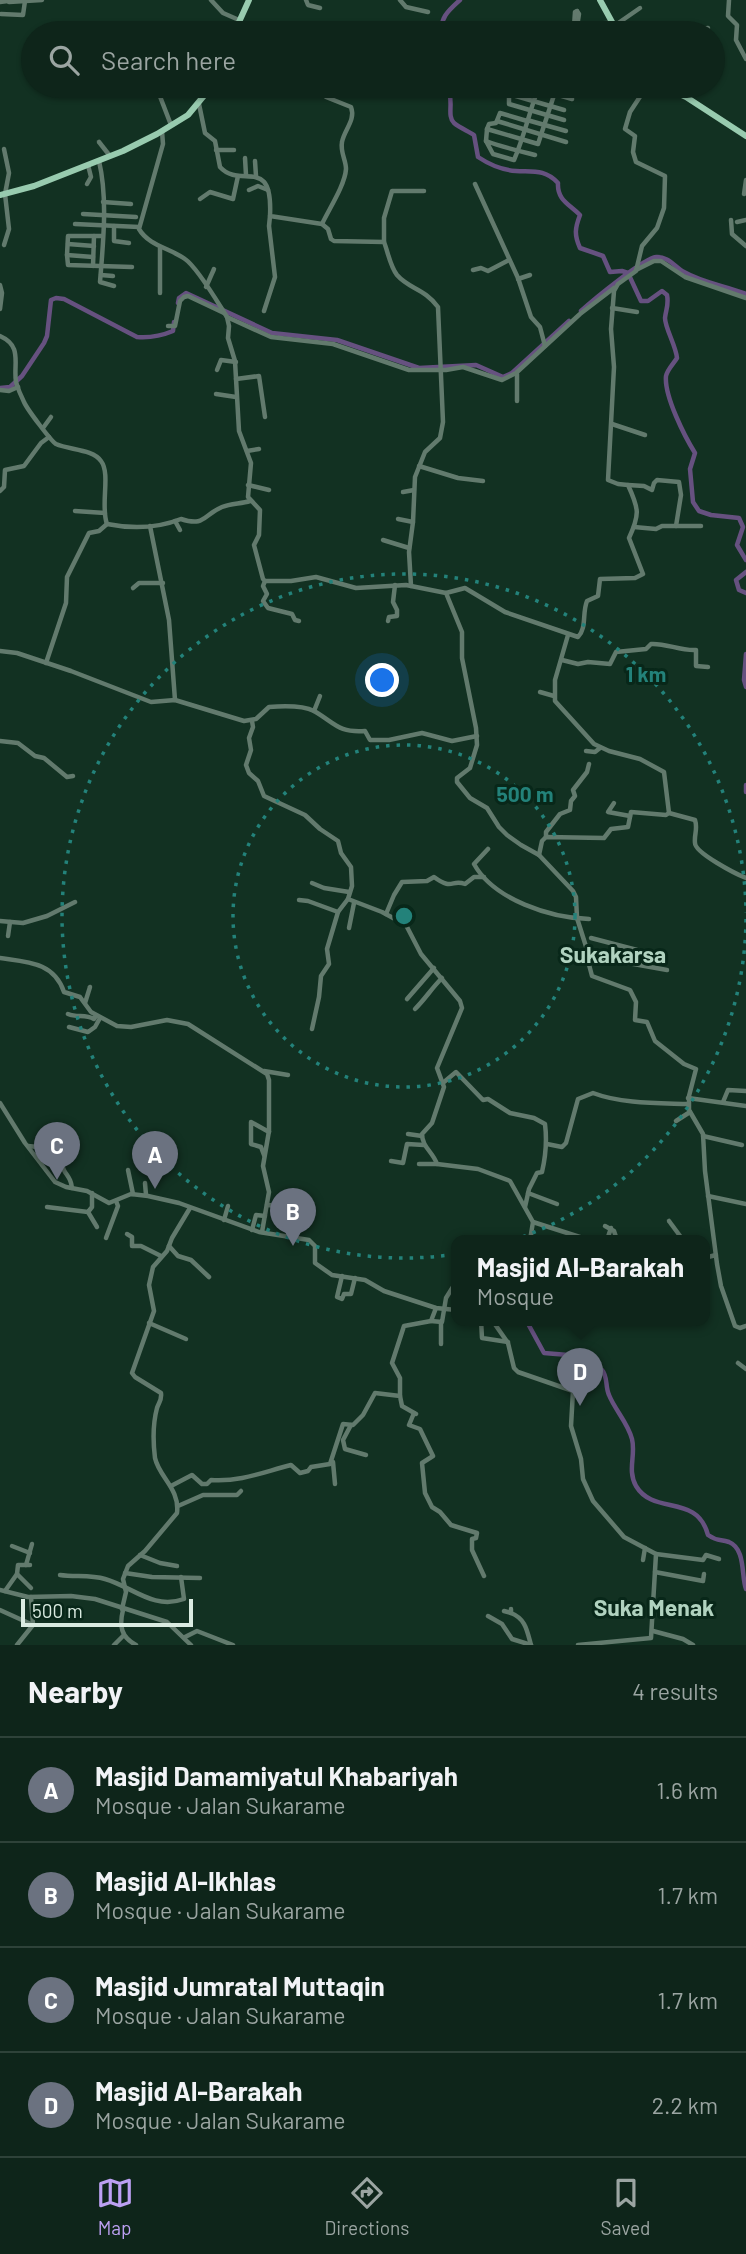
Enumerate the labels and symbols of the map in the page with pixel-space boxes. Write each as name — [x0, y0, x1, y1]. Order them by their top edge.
text: 1 km — [626, 661, 666, 686]
your location — [365, 663, 399, 697]
text: 500 m — [497, 781, 554, 806]
centre of rings — [392, 904, 416, 928]
district label: Sukakarsa — [560, 940, 666, 968]
pin: C — [34, 1122, 80, 1180]
pin: A — [132, 1131, 178, 1189]
pin: B — [270, 1188, 316, 1246]
pin: D — [557, 1348, 603, 1406]
district label: Suka Menak — [594, 1593, 714, 1621]
scale bar — [21, 1596, 192, 1628]

